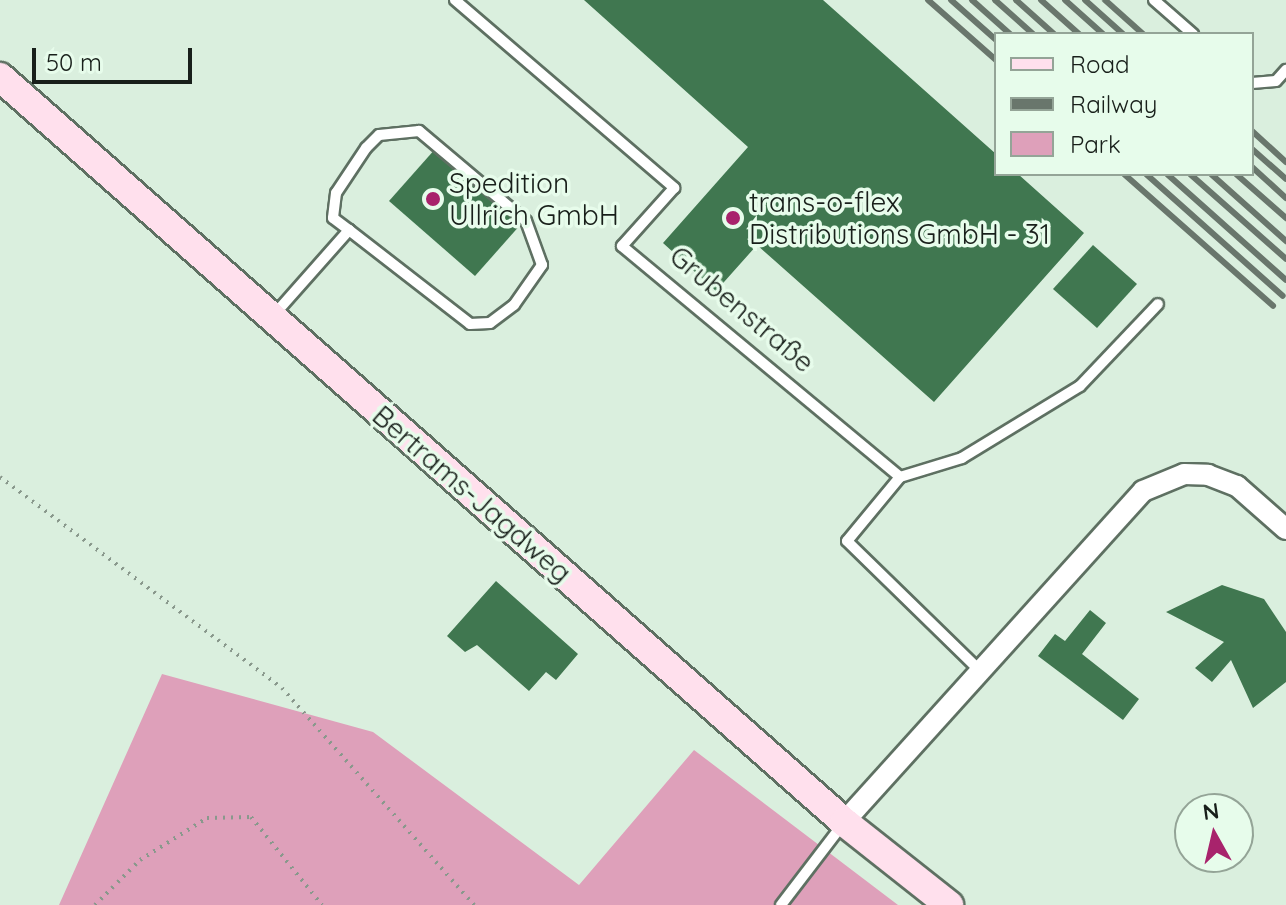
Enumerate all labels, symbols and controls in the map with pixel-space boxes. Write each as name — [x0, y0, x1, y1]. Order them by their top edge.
scale bar — [36, 32, 196, 82]
legend — [994, 32, 1254, 176]
text: 50 m — [46, 47, 102, 77]
text: Road — [1070, 49, 1130, 79]
text: Railway — [1070, 89, 1157, 119]
text: Park — [1070, 129, 1121, 159]
place label: Spedition Ullrich GmbH — [449, 166, 619, 232]
place label: trans-o-flex Distributions GmbH - 31 — [749, 185, 1050, 251]
marker: Spedition Ullrich GmbH — [424, 190, 442, 208]
marker: trans-o-flex Distributions GmbH - 31 — [724, 209, 742, 227]
street label: Grubenstraße — [663, 239, 821, 379]
street label: Bertrams-Jagdweg — [366, 399, 578, 589]
north arrow — [1174, 793, 1254, 873]
text: N — [1201, 796, 1221, 826]

